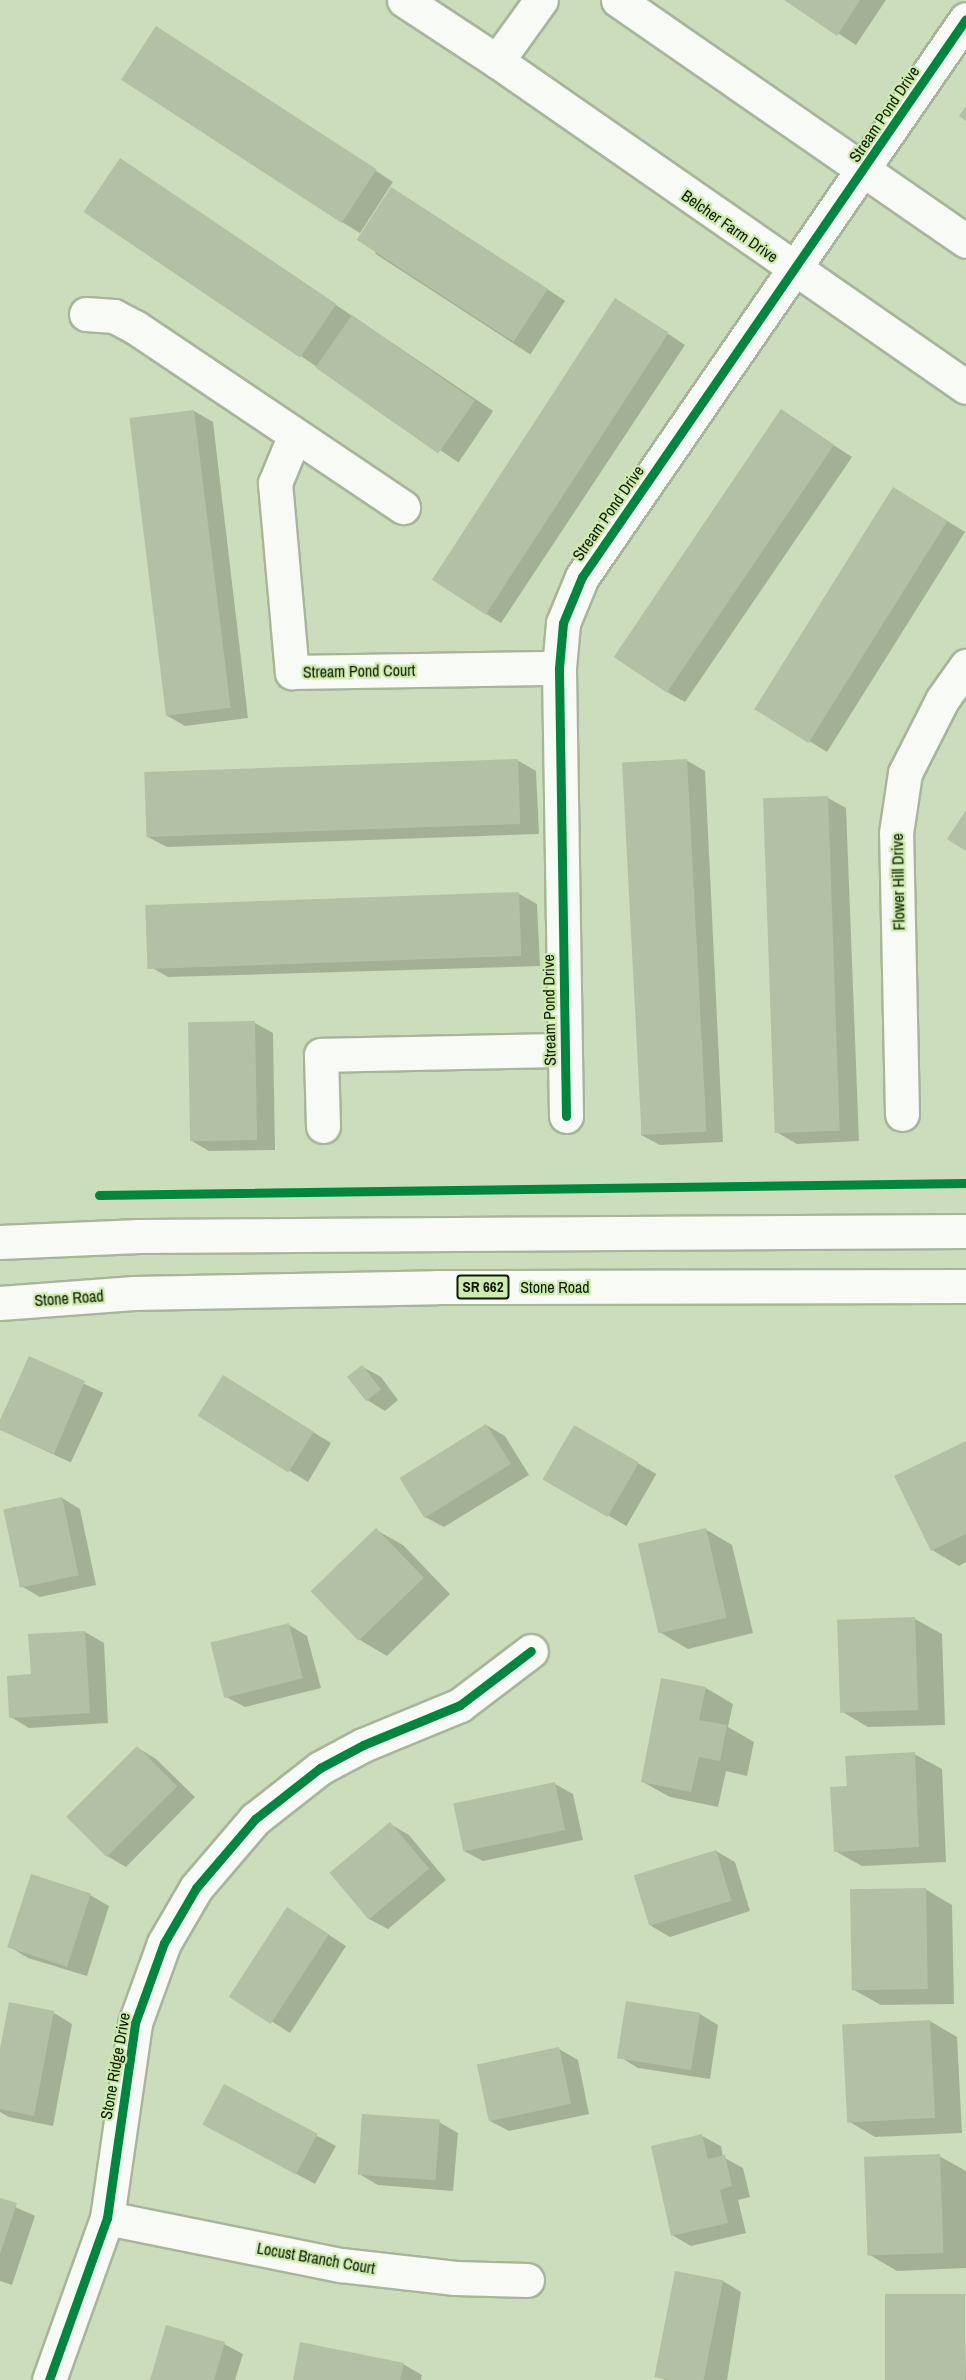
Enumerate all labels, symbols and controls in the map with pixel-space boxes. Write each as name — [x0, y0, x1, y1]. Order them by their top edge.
street label: Stream Pond Drive — [845, 62, 923, 166]
street label: Belcher Farm Drive — [678, 186, 782, 266]
street label: Stream Pond Drive — [568, 462, 648, 564]
street label: Stream Pond Court — [303, 660, 415, 682]
street label: Flower Hill Drive — [888, 833, 908, 931]
street label: Stream Pond Drive — [538, 954, 560, 1066]
road number: SR 662 — [456, 1275, 510, 1299]
street label: Stone Road — [520, 1277, 590, 1297]
street label: Stone Road — [34, 1286, 104, 1310]
street label: Stone Ridge Drive — [96, 2011, 134, 2121]
street label: Locust Branch Court — [255, 2238, 377, 2278]

